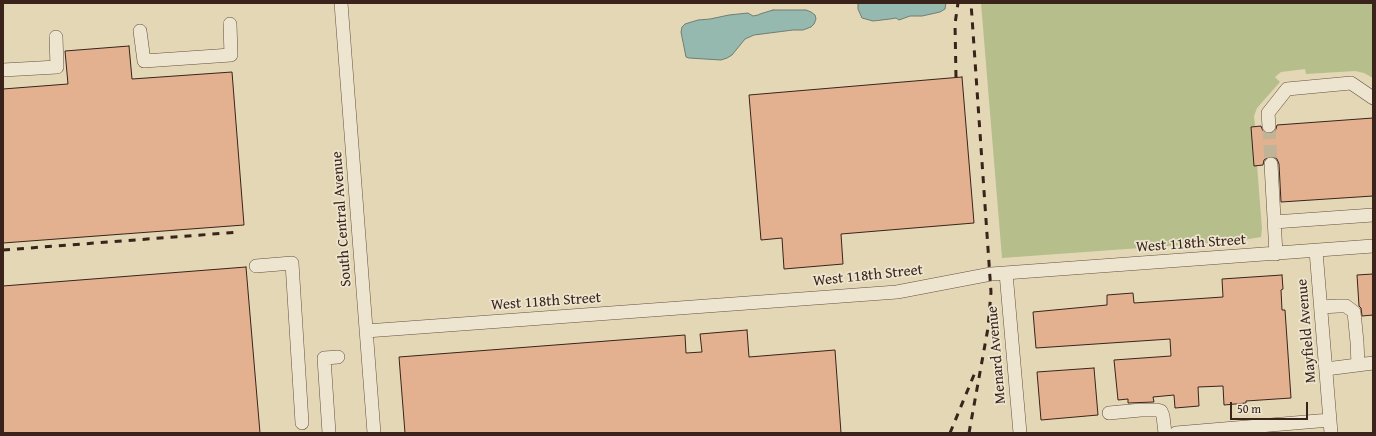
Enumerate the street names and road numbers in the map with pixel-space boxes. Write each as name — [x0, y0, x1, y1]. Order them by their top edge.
street label: South Central Avenue — [328, 151, 356, 287]
street label: West 118th Street — [1135, 231, 1247, 257]
street label: West 118th Street — [812, 261, 924, 291]
street label: Mayfield Avenue — [1293, 278, 1321, 384]
street label: West 118th Street — [490, 289, 602, 315]
street label: Menard Avenue — [984, 305, 1010, 405]

